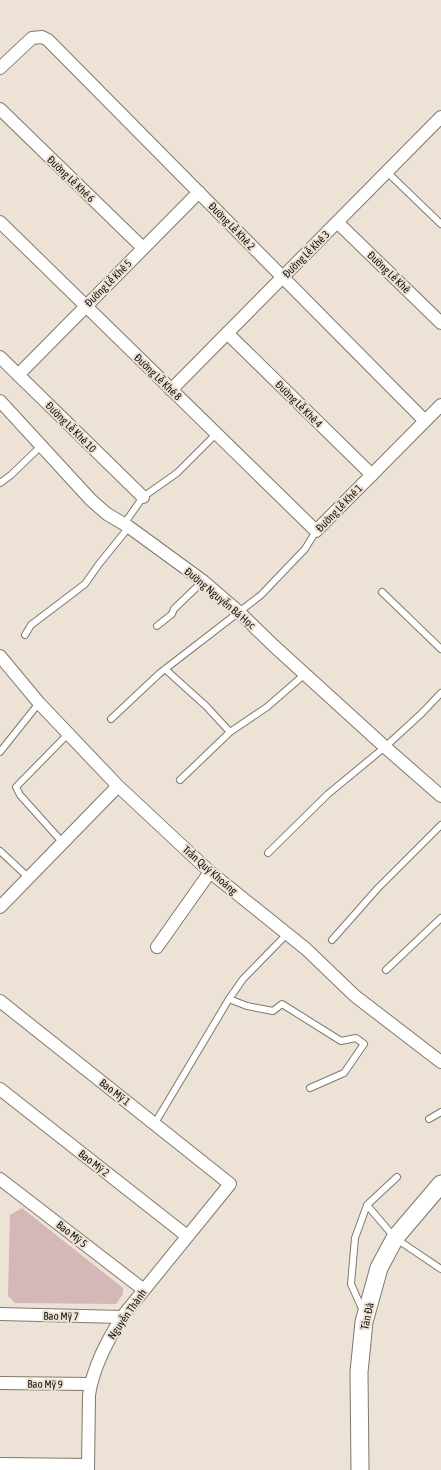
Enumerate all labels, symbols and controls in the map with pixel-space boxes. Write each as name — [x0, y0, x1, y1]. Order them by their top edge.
street label: Đường Lễ Khê 6 — [45, 153, 97, 205]
street label: Đường Lễ Khê 2 — [206, 200, 258, 252]
street label: Đường Lễ Khê 3 — [280, 228, 332, 280]
street label: Đường Lễ Khê — [365, 249, 413, 295]
street label: Đường Lễ Khê 5 — [82, 257, 134, 309]
street label: Đường Lễ Khê 8 — [132, 351, 184, 403]
street label: Đường Lễ Khê 4 — [273, 378, 325, 430]
street label: Đường Lễ Khê 10 — [43, 399, 99, 455]
street label: Đường Lễ Khê 1 — [313, 482, 365, 534]
street label: Đường Nguyễn Bá Học — [182, 565, 258, 632]
street label: Trần Quý Khoáng — [180, 843, 240, 897]
street label: Bao Mỹ 1 — [97, 1076, 133, 1108]
street label: Bao Mỹ 2 — [76, 1147, 112, 1179]
street label: Bao Mỹ 5 — [54, 1218, 90, 1250]
street label: Nguyễn Thành — [105, 1287, 149, 1341]
street label: Tản Đà — [358, 1301, 376, 1331]
street label: Bao Mỹ 7 — [43, 1310, 79, 1322]
street label: Bao Mỹ 9 — [27, 1378, 63, 1390]

